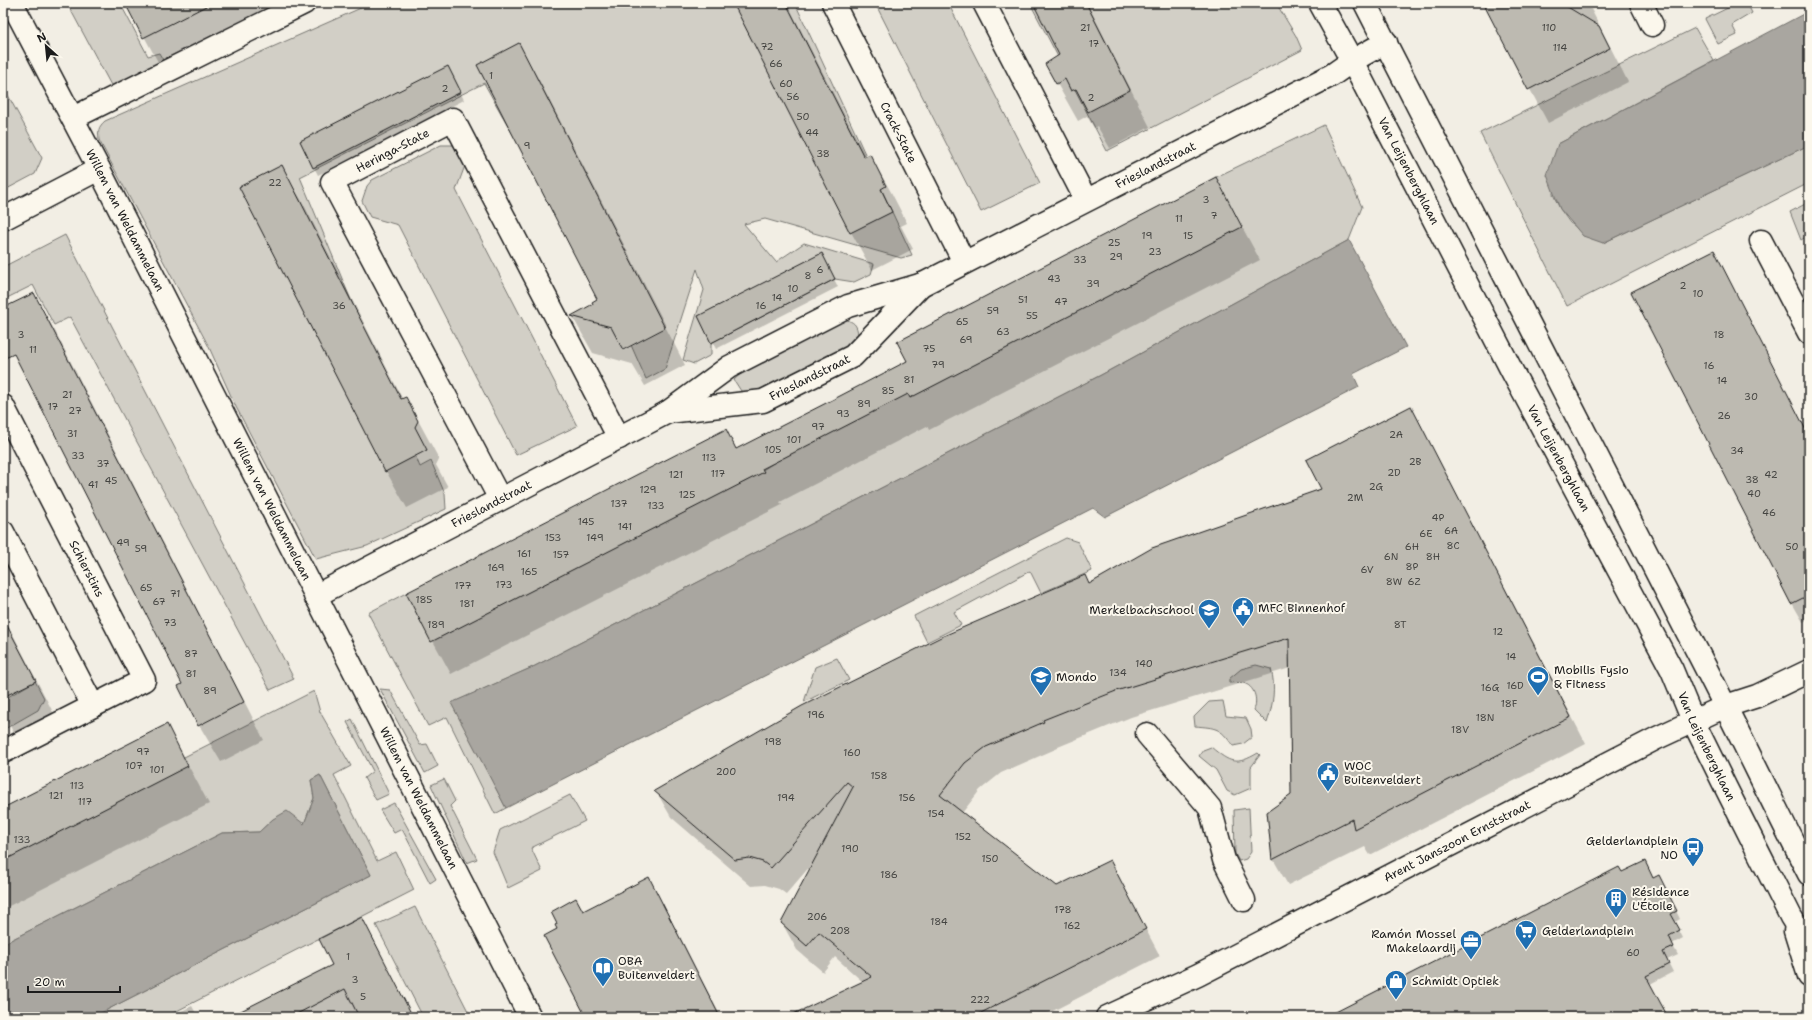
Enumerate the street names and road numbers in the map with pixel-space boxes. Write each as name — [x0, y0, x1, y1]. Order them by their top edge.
street label: Crack-State — [876, 99, 921, 166]
street label: Van Leijenberghlaan — [1374, 115, 1443, 227]
street label: Heringa-State — [353, 125, 432, 176]
street label: Frieslandstraat — [1112, 138, 1199, 192]
street label: Willem van Weldammelaan — [82, 146, 168, 294]
street label: Frieslandstraat — [767, 351, 853, 405]
street label: Van Leijenberghlaan — [1524, 402, 1594, 514]
street label: Willem van Weldammelaan — [229, 435, 315, 583]
street label: Frieslandstraat — [448, 476, 534, 532]
street label: Schierstins — [65, 538, 108, 600]
street label: Van Leijenberghlaan — [1674, 689, 1739, 804]
street label: Willem van Weldammelaan — [376, 724, 462, 872]
street label: Arent Janszoon Ernststraat — [1381, 797, 1534, 886]

